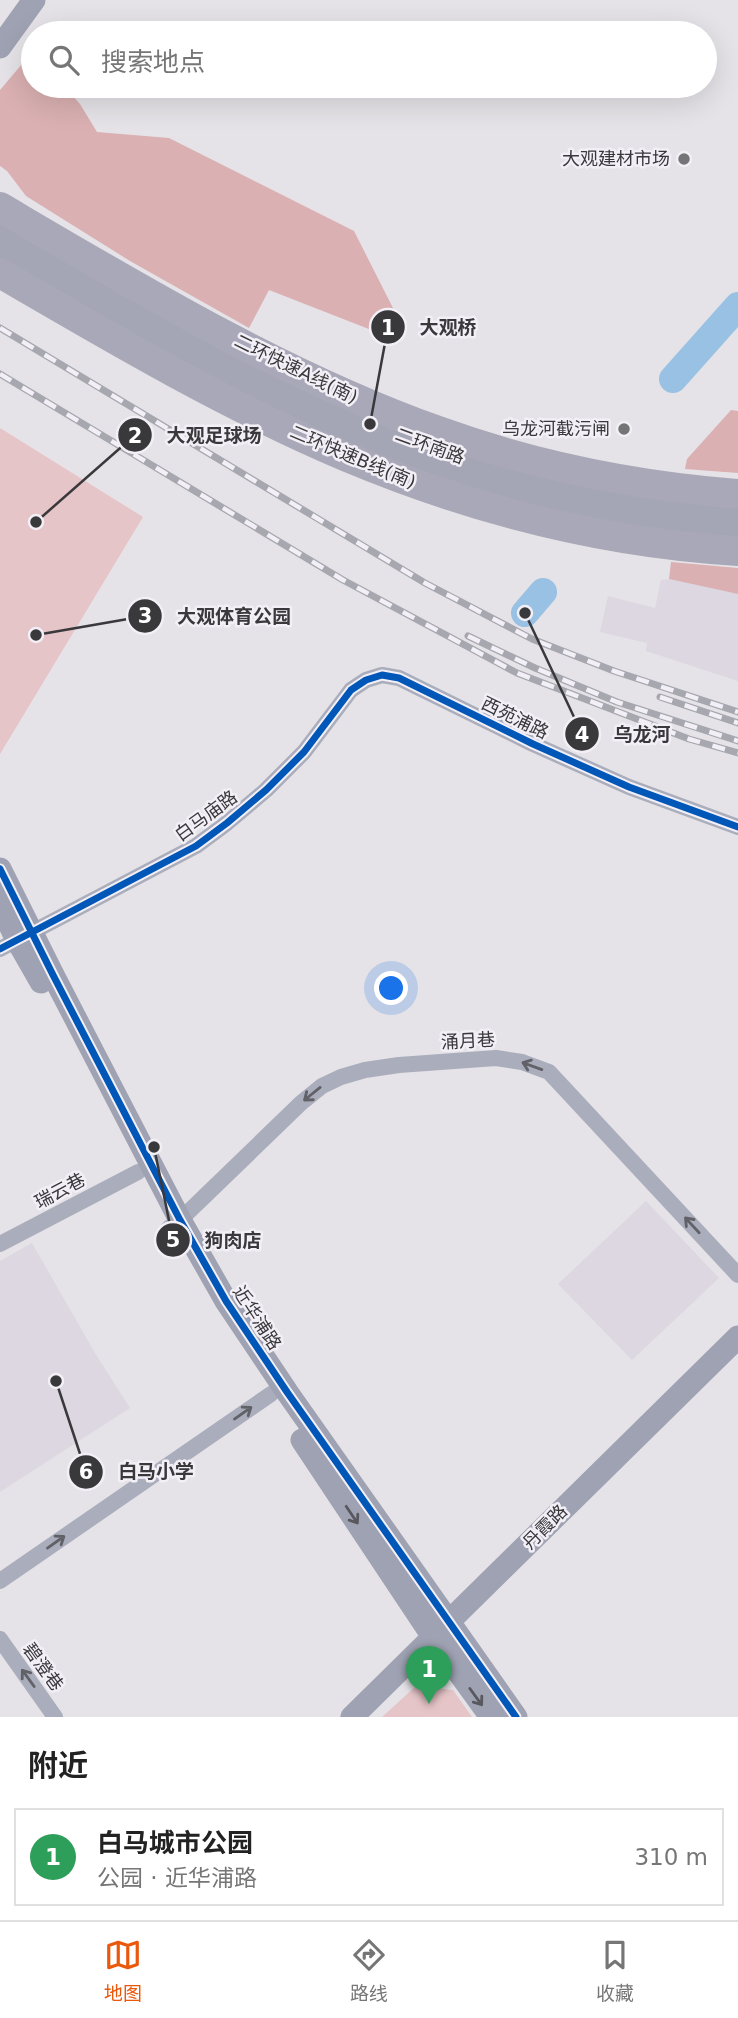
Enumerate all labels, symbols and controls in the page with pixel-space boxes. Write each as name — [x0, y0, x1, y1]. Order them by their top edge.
search box — [21, 21, 717, 98]
icon: search — [45, 41, 83, 79]
text: 搜索地点 — [101, 47, 205, 77]
place label: 大观建材市场 — [562, 148, 670, 169]
marker: 大观建材市场 — [676, 151, 692, 167]
callout: 大观桥 — [370, 307, 490, 347]
text: 1 — [381, 316, 395, 340]
text: 大观桥 — [419, 316, 477, 338]
street label: 二环快速A线(南) — [231, 330, 361, 407]
callout: 大观足球场 — [117, 415, 275, 455]
place label: 乌龙河截污闸 — [502, 418, 610, 439]
street label: 二环快速B线(南) — [287, 421, 419, 492]
marker: 乌龙河截污闸 — [616, 421, 632, 437]
street label: 二环南路 — [393, 423, 468, 468]
text: 2 — [128, 424, 142, 448]
text: 大观足球场 — [166, 424, 262, 446]
callout: 大观体育公园 — [128, 596, 305, 636]
text: 3 — [138, 604, 152, 628]
text: 大观体育公园 — [177, 605, 291, 627]
street label: 西苑浦路 — [478, 692, 552, 743]
callout: 乌龙河 — [564, 714, 684, 754]
text: 4 — [575, 723, 589, 747]
text: 乌龙河 — [613, 723, 671, 745]
street label: 白马庙路 — [170, 786, 241, 845]
your location — [374, 971, 408, 1005]
street label: 涌月巷 — [440, 1029, 495, 1052]
one-way arrow — [522, 1058, 544, 1071]
one-way arrow — [304, 1086, 322, 1102]
street label: 瑞云巷 — [31, 1169, 89, 1213]
one-way arrow — [683, 1217, 700, 1234]
callout: 狗肉店 — [156, 1220, 276, 1260]
text: 5 — [166, 1228, 180, 1252]
text: 狗肉店 — [204, 1229, 262, 1251]
street label: 近华浦路 — [229, 1282, 286, 1354]
one-way arrow — [233, 1406, 252, 1420]
callout: 白马小学 — [69, 1452, 208, 1492]
text: 6 — [79, 1460, 93, 1484]
text: 白马小学 — [118, 1460, 194, 1482]
street label: 丹霞路 — [518, 1500, 571, 1553]
one-way arrow — [345, 1505, 359, 1524]
one-way arrow — [46, 1535, 65, 1549]
street label: 碧澄巷 — [19, 1639, 68, 1695]
pin: 1 — [406, 1646, 452, 1704]
one-way arrow — [21, 1669, 35, 1688]
one-way arrow — [469, 1687, 483, 1706]
text: 附近 — [28, 1748, 88, 1783]
text: 白马城市公园 — [97, 1828, 253, 1858]
text: 1 — [45, 1844, 61, 1870]
text: 310 m — [634, 1844, 708, 1870]
text: 公园 · 近华浦路 — [97, 1865, 257, 1891]
tab: 地图 — [104, 1936, 142, 2005]
tab: 路线 — [350, 1936, 388, 2005]
tab: 收藏 — [596, 1936, 634, 2005]

